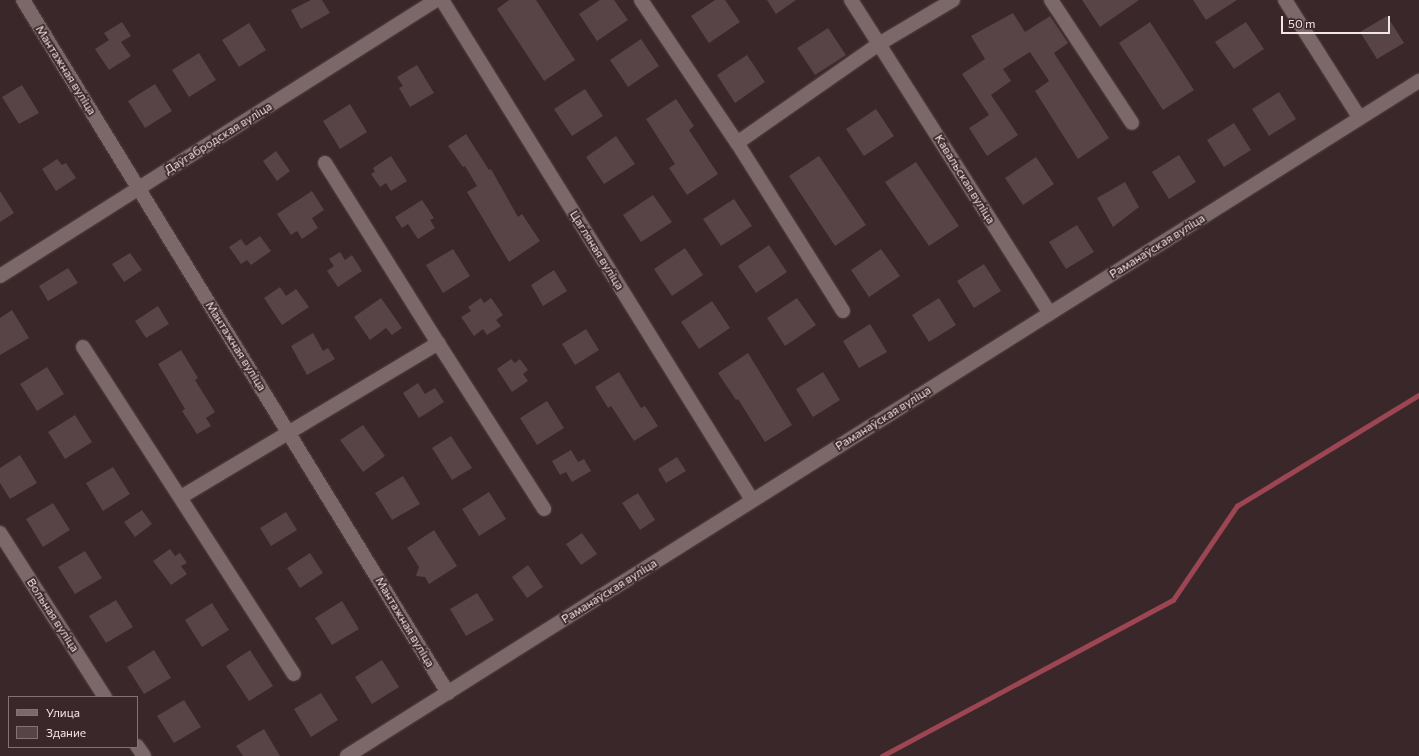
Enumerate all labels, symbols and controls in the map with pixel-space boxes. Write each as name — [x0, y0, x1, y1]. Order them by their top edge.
scale bar — [1283, 8, 1392, 34]
text: 50 m — [1288, 16, 1316, 30]
street label: Мантажная вуліца — [33, 23, 99, 117]
street label: Даўгабродская вуліца — [162, 99, 274, 177]
street label: Кавальская вуліца — [932, 132, 998, 226]
street label: Цагляная вуліца — [567, 208, 627, 292]
street label: Раманаўская вуліца — [1107, 211, 1207, 281]
street label: Мантажная вуліца — [203, 299, 269, 393]
street label: Раманаўская вуліца — [833, 383, 933, 453]
street label: Раманаўская вуліца — [559, 556, 659, 626]
street label: Мантажная вуліца — [372, 574, 438, 670]
street label: Вольная вуліца — [24, 575, 82, 655]
legend — [8, 696, 138, 748]
text: Улица — [46, 705, 80, 719]
text: Здание — [46, 725, 86, 739]

